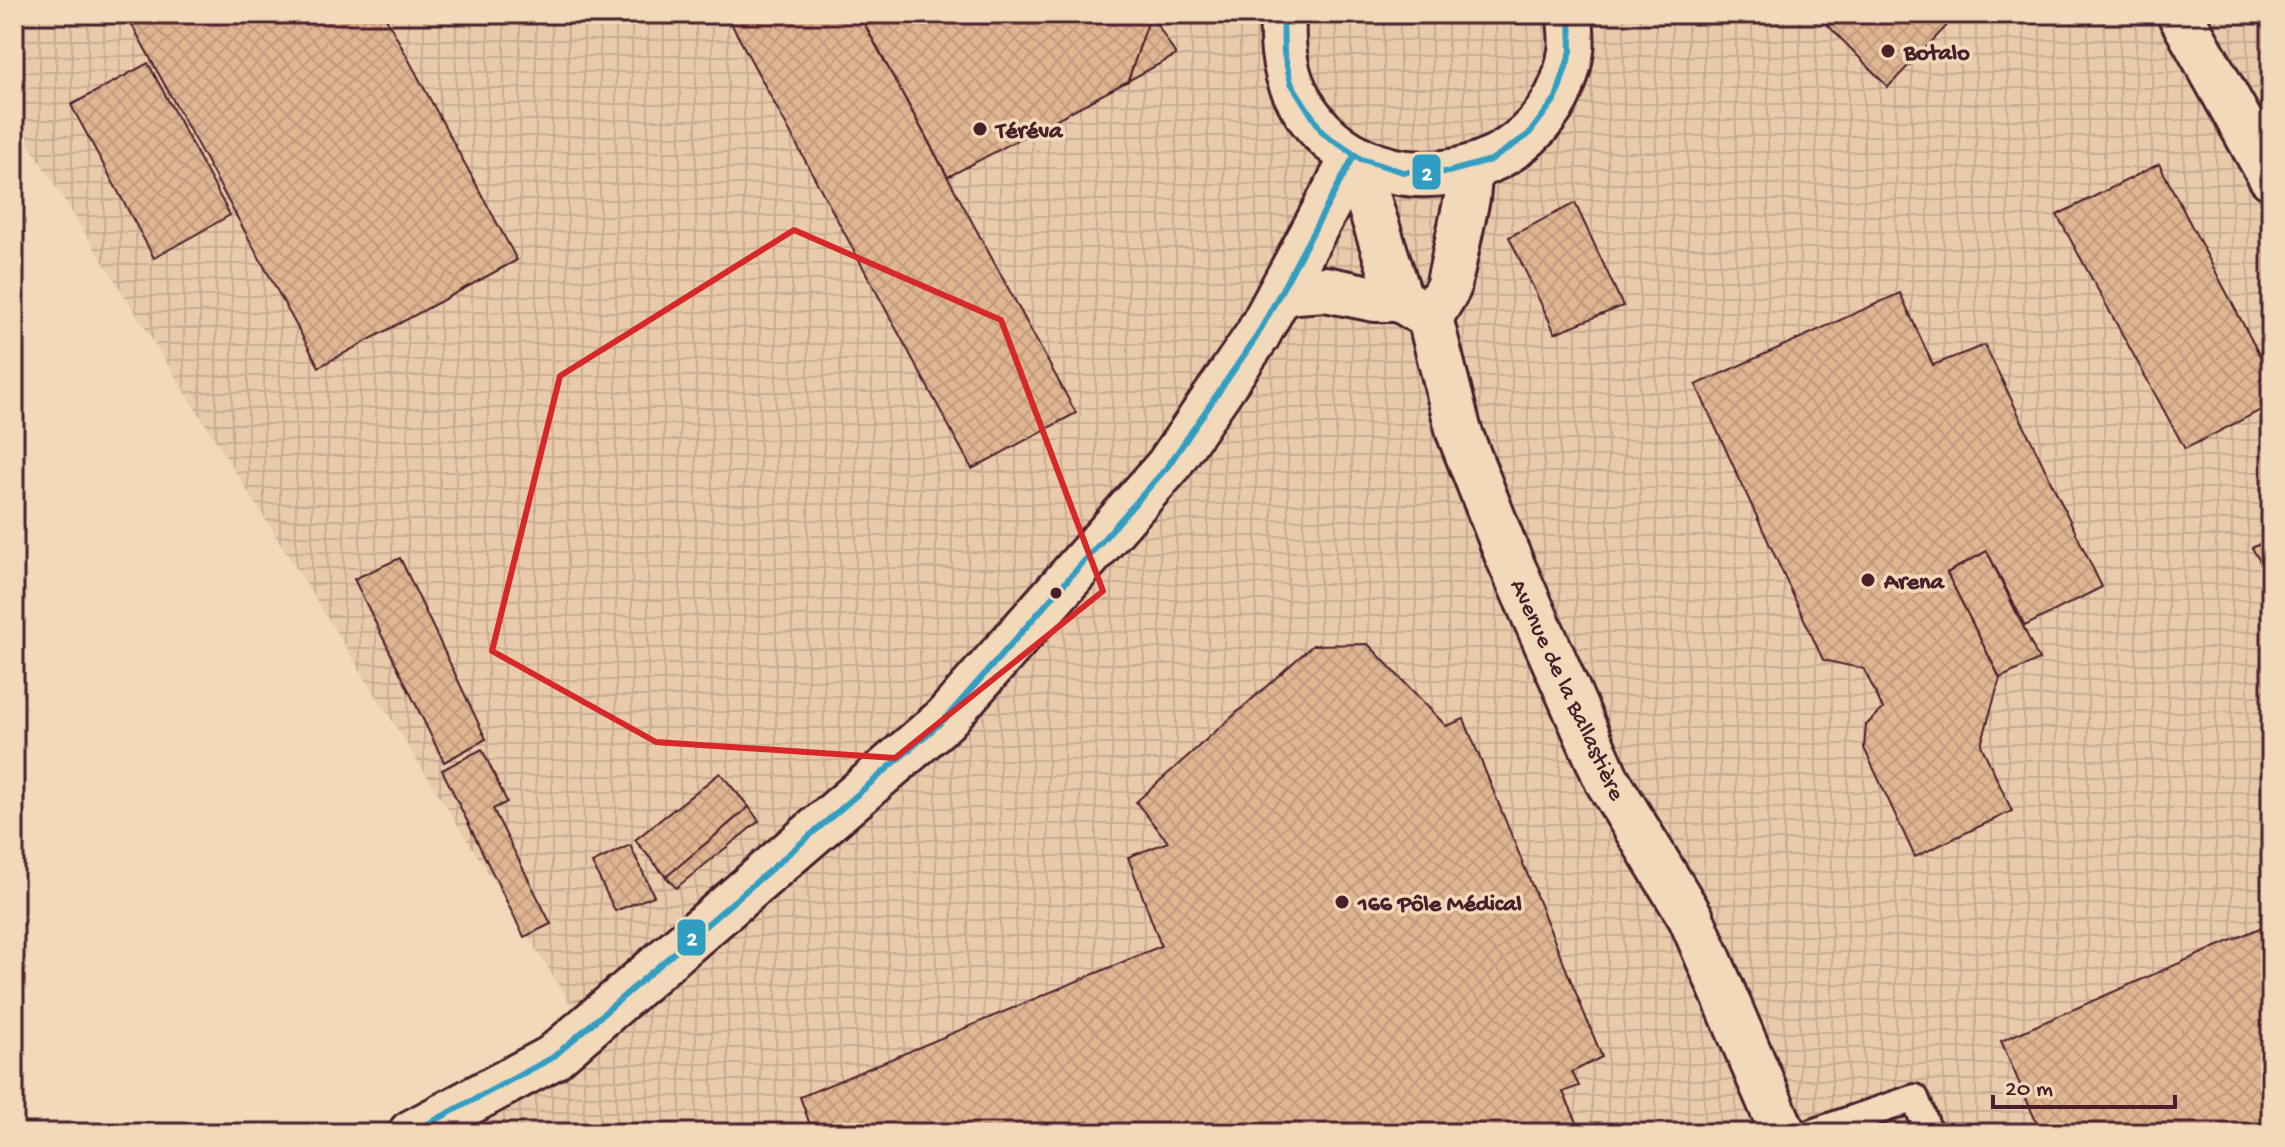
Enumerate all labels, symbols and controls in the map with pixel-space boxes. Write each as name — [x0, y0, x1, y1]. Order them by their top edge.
place label: Botalo — [1903, 40, 1970, 69]
marker: Botalo — [1879, 42, 1897, 60]
place label: Téréva — [994, 118, 1064, 147]
marker: Téréva — [971, 120, 989, 138]
line badge: 2 — [1411, 153, 1442, 191]
text: 2 — [1422, 163, 1433, 189]
place label: Arena — [1883, 569, 1945, 598]
marker: Arena — [1859, 571, 1877, 589]
street label: Avenue de la Ballastière — [1502, 575, 1630, 806]
unlabelled marker — [1048, 585, 1064, 601]
place label: 166 Pôle Médical — [1357, 891, 1522, 920]
marker: 166 Pôle Médical — [1333, 893, 1351, 911]
line badge: 2 — [676, 918, 707, 957]
text: 2 — [687, 928, 698, 954]
scale bar — [1993, 1059, 2175, 1109]
text: 20 m — [2005, 1076, 2053, 1105]

